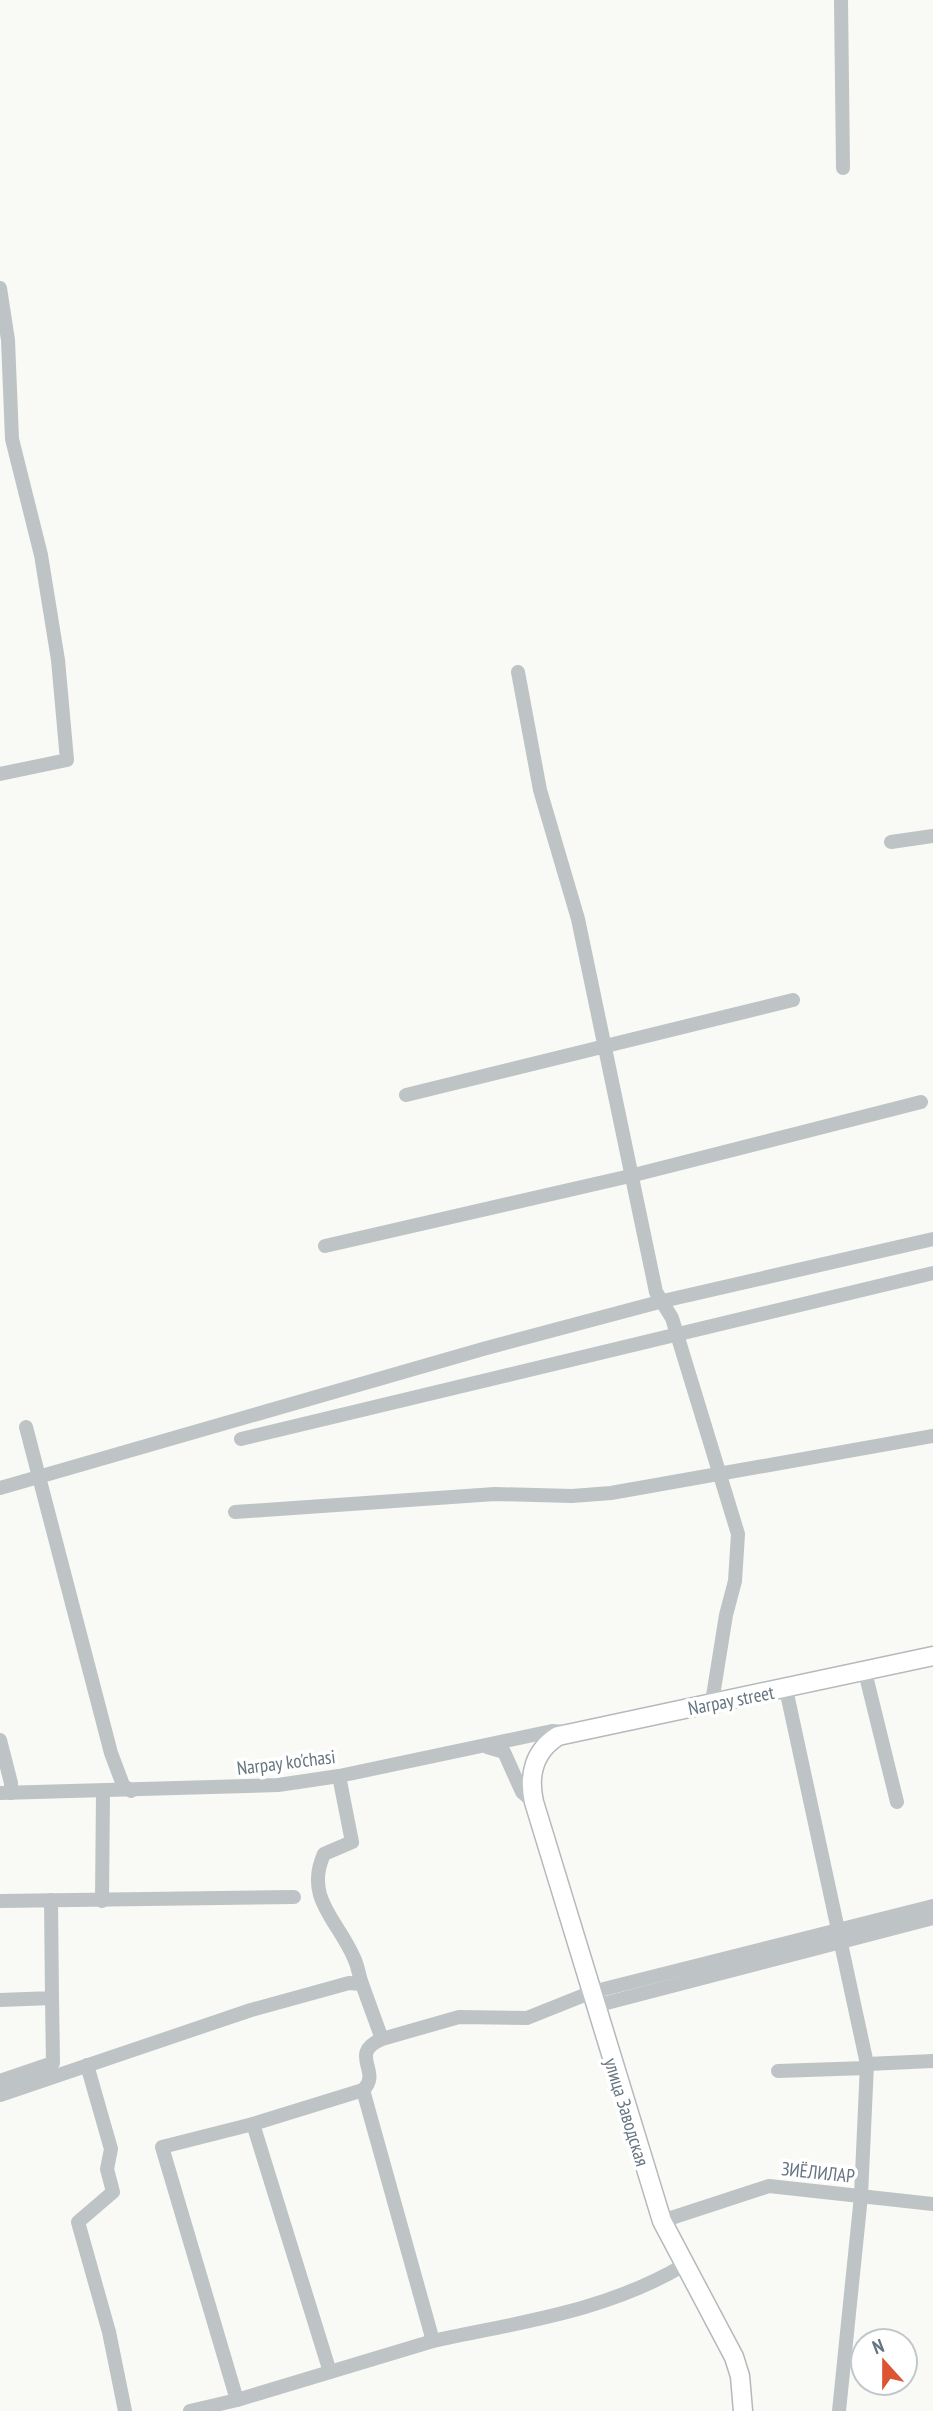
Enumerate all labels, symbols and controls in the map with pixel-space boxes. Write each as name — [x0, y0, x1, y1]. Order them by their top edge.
street label: Narpay street — [686, 1680, 777, 1720]
street label: Narpay ko'chasi — [235, 1744, 337, 1780]
street label: улица Заводская — [599, 2055, 655, 2169]
street label: ЗИЁЛИЛАР — [780, 2156, 856, 2188]
north arrow — [849, 2327, 919, 2397]
text: N — [869, 2333, 887, 2359]

